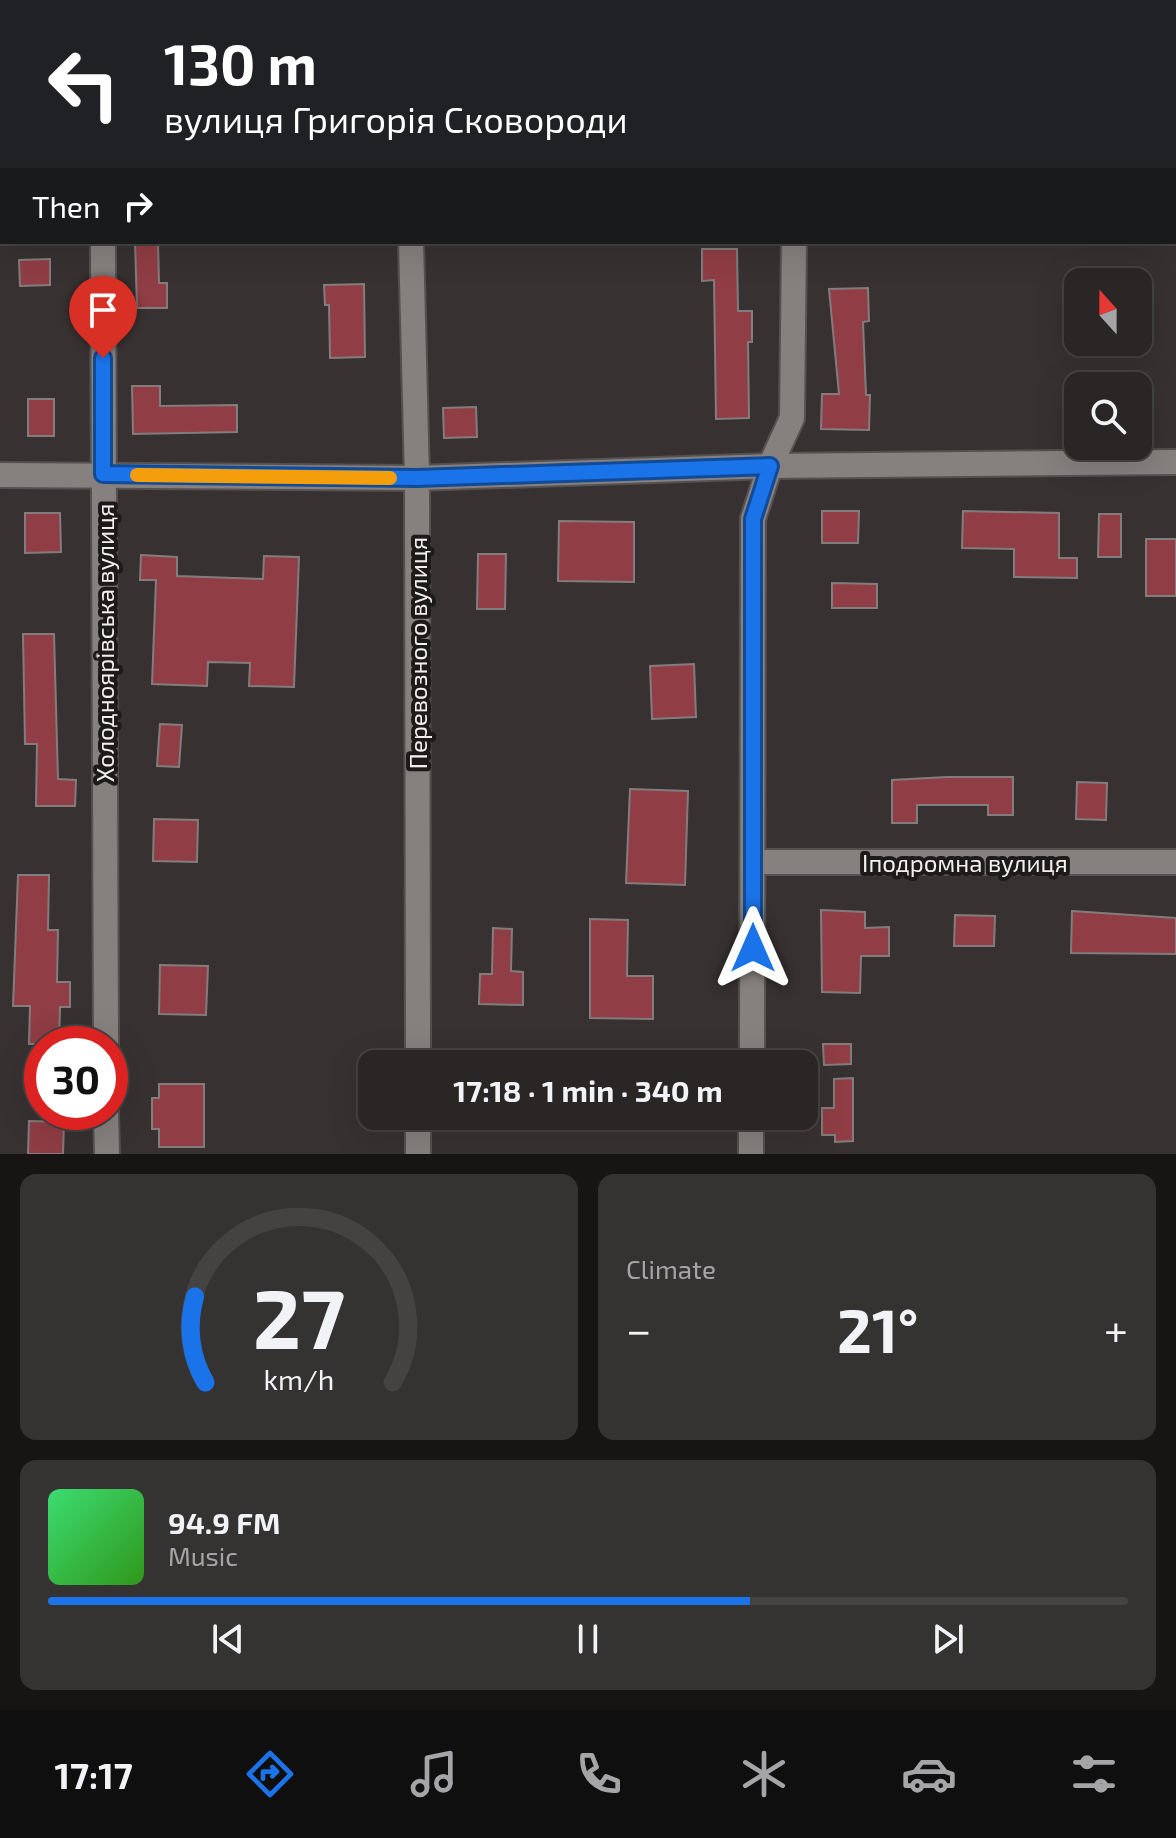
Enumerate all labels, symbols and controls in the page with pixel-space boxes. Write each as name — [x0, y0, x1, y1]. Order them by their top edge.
text: 130 m — [164, 29, 317, 96]
icon: left — [32, 32, 136, 136]
text: вулиця Григорія Сковороди — [164, 97, 628, 140]
icon: right — [116, 184, 160, 228]
text: Then — [32, 188, 100, 224]
north arrow — [1064, 268, 1152, 356]
map controls — [1064, 268, 1152, 460]
pin — [69, 276, 137, 358]
icon: arrive — [81, 288, 125, 332]
button: search — [1064, 372, 1152, 460]
street label: Холодноярівська вулиця — [90, 504, 120, 782]
street label: Перевозного вулиця — [403, 537, 433, 769]
street label: Іподромна вулиця — [862, 848, 1068, 878]
position arrow — [711, 906, 795, 990]
speed limit sign: 30 — [24, 1026, 128, 1130]
text: 17:18 · 1 min · 340 m — [453, 1072, 723, 1108]
text: Climate — [626, 1253, 716, 1284]
text: 27 — [253, 1266, 345, 1366]
text: 21° — [837, 1293, 918, 1365]
text: − — [626, 1302, 652, 1355]
text: + — [1104, 1302, 1128, 1355]
text: km/h — [264, 1361, 334, 1396]
text: 94.9 FM — [168, 1504, 280, 1540]
text: Music — [168, 1540, 238, 1571]
icon: previous — [206, 1617, 250, 1661]
icon: pause — [566, 1617, 610, 1661]
icon: next — [926, 1617, 970, 1661]
icon: directions — [242, 1746, 298, 1802]
icon: music — [406, 1746, 462, 1802]
icon: phone — [571, 1746, 627, 1802]
icon: climate — [736, 1746, 792, 1802]
icon: car — [901, 1746, 957, 1802]
icon: filters — [1066, 1746, 1122, 1802]
text: 17:17 — [54, 1753, 133, 1796]

